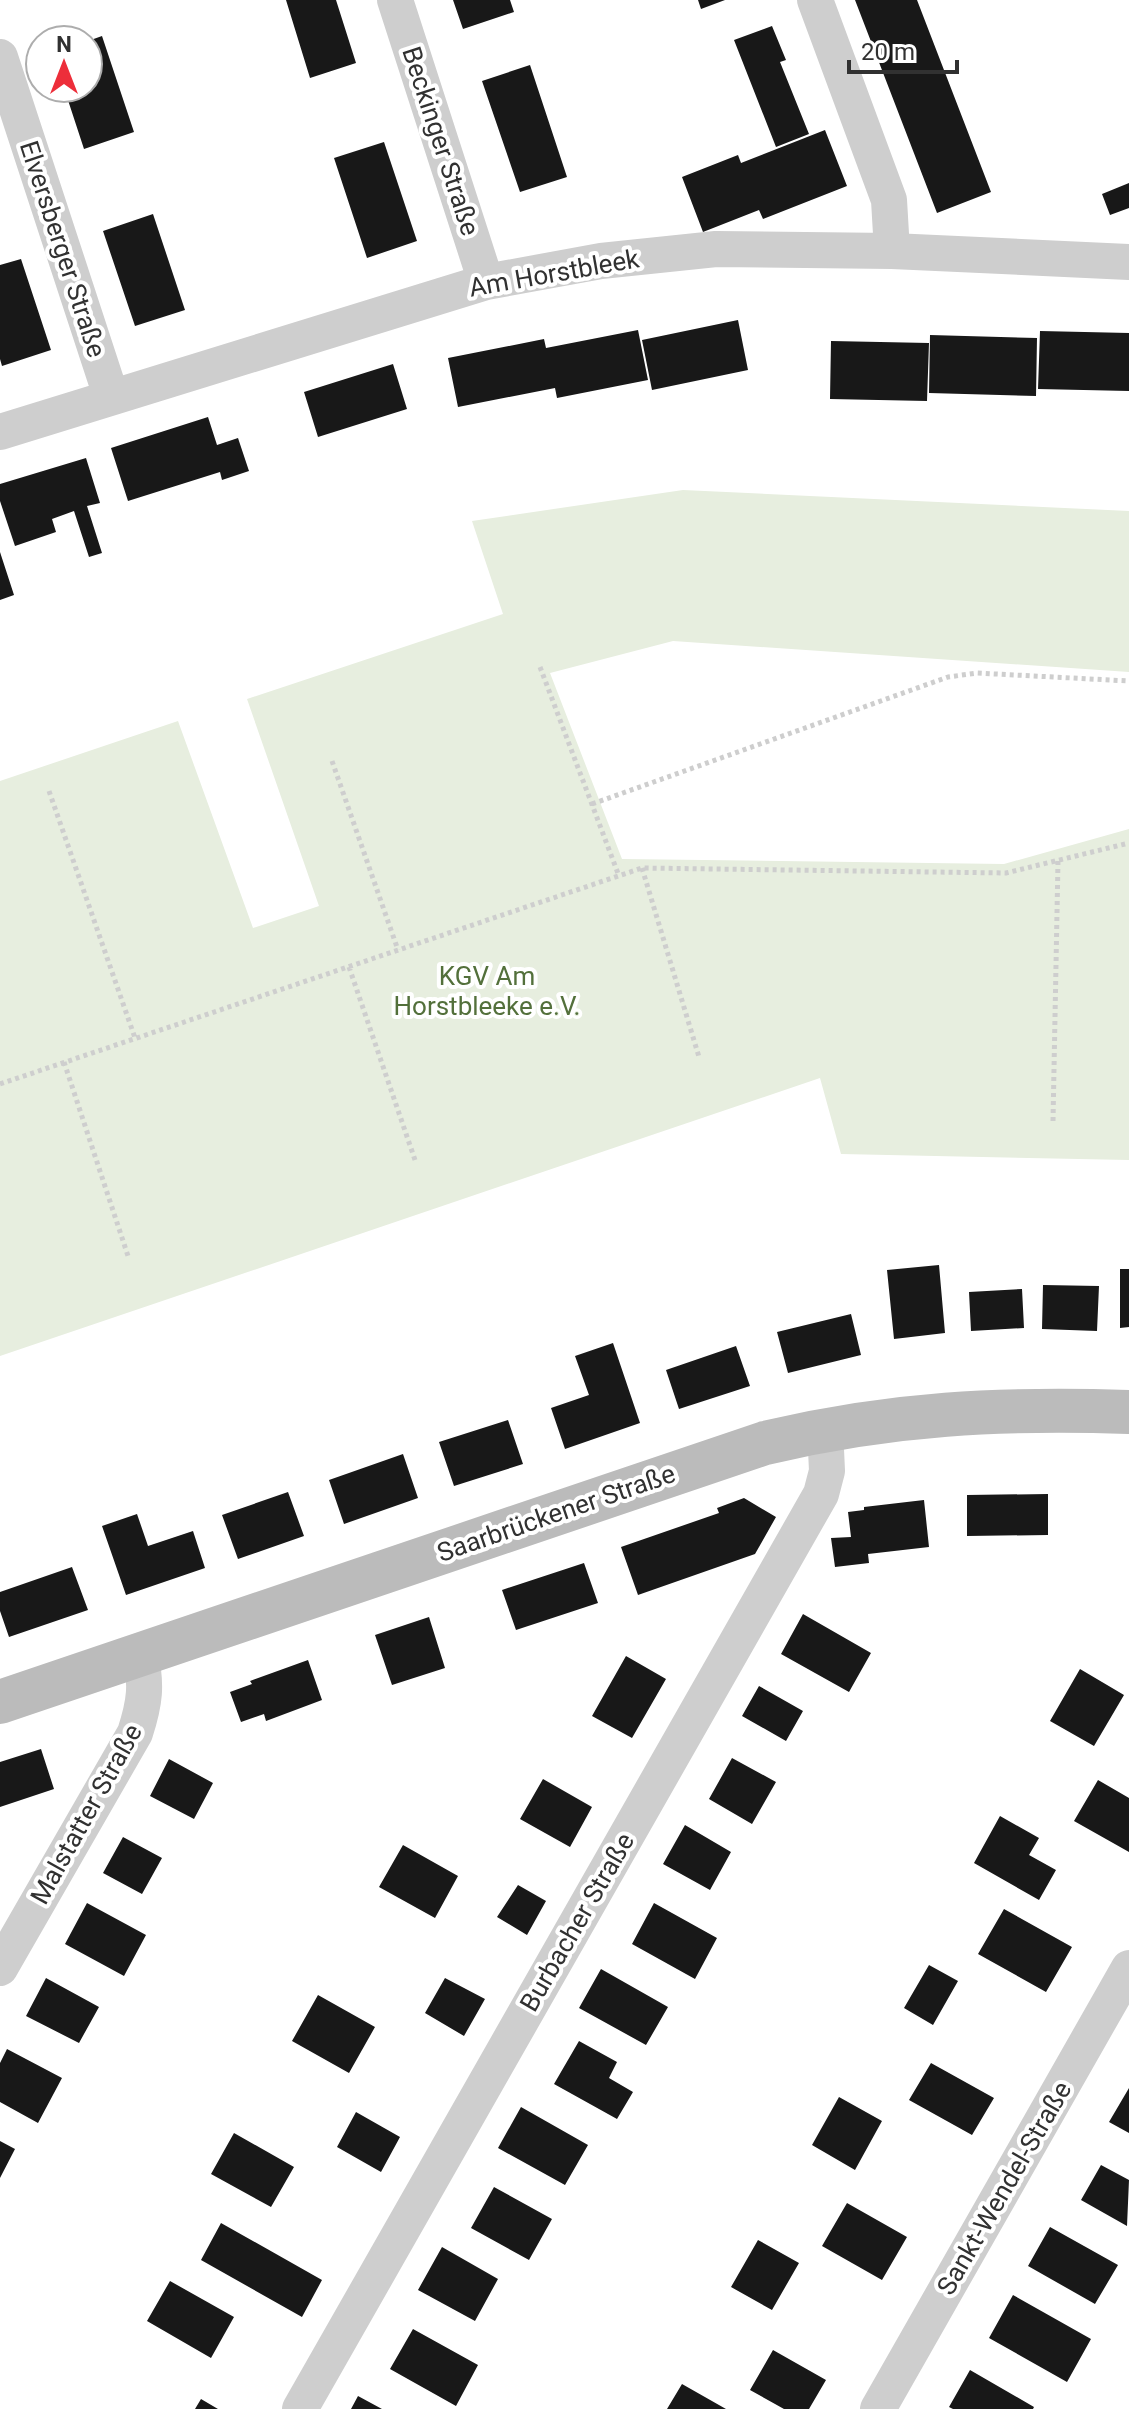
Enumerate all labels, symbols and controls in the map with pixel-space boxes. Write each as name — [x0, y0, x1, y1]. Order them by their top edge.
north arrow — [24, 24, 104, 104]
scale bar — [849, 24, 957, 74]
text: N — [56, 32, 72, 57]
text: 20 m — [861, 38, 915, 66]
street label: Beckinger Straße — [396, 43, 486, 239]
street label: Elversberger Straße — [14, 137, 112, 361]
street label: Am Horstbleek — [467, 243, 642, 303]
park label: KGV Am Horstbleeke e.V. — [394, 961, 580, 1021]
street label: Saarbrückener Straße — [433, 1458, 679, 1568]
street label: Malstatter Straße — [24, 1719, 148, 1909]
street label: Burbacher Straße — [514, 1828, 640, 2016]
street label: Sankt-Wendel-Straße — [931, 2076, 1077, 2300]

